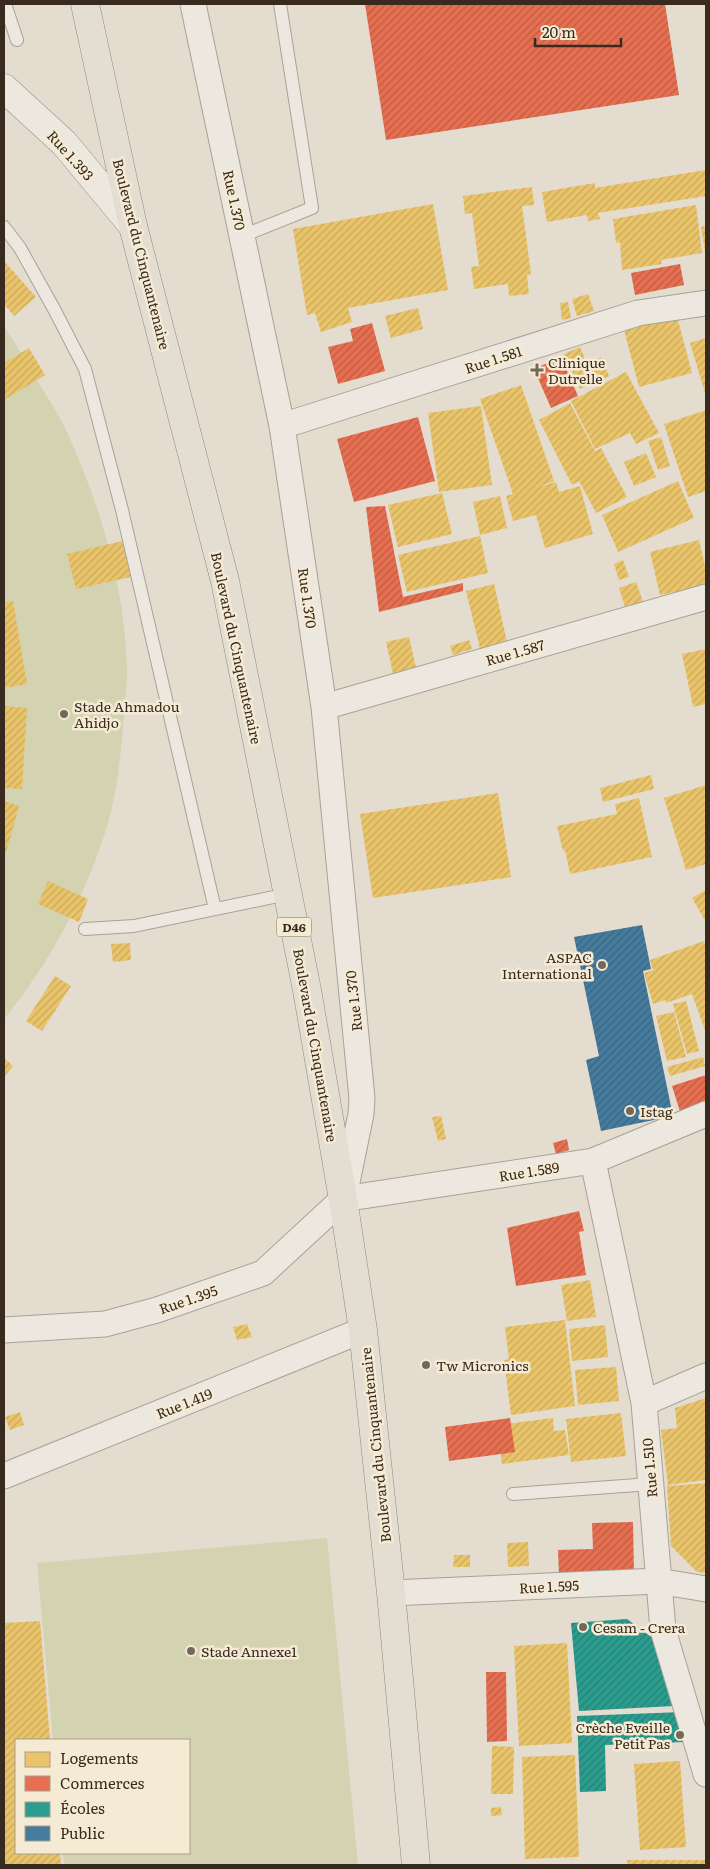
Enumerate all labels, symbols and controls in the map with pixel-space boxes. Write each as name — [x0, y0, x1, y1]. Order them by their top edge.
scale bar — [535, 15, 621, 47]
text: 20 m — [542, 20, 576, 43]
street label: Rue 1.393 — [43, 126, 99, 184]
street label: Boulevard du Cinquantenaire — [109, 156, 175, 352]
street label: Rue 1.370 — [219, 168, 251, 232]
street label: Rue 1.581 — [462, 340, 525, 378]
place label: Clinique Dutrelle — [548, 352, 605, 388]
marker: Clinique Dutrelle — [530, 363, 544, 377]
street label: Boulevard du Cinquantenaire — [207, 550, 267, 746]
street label: Rue 1.370 — [294, 566, 322, 630]
street label: Rue 1.587 — [483, 634, 547, 670]
place label: Stade Ahmadou Ahidjo — [74, 696, 180, 732]
marker: Stade Ahmadou Ahidjo — [58, 708, 70, 720]
road number: D46 — [276, 918, 312, 936]
street label: Boulevard du Cinquantenaire — [289, 947, 343, 1143]
place label: ASPAC International — [502, 947, 592, 983]
marker: ASPAC International — [596, 959, 608, 971]
street label: Rue 1.370 — [340, 970, 366, 1032]
place label: Istag — [640, 1101, 673, 1121]
marker: Istag — [624, 1105, 636, 1117]
street label: Rue 1.589 — [497, 1156, 561, 1186]
street label: Rue 1.395 — [156, 1280, 220, 1318]
street label: Boulevard du Cinquantenaire — [355, 1346, 395, 1544]
place label: Tw Micronics — [436, 1355, 529, 1375]
marker: Tw Micronics — [420, 1359, 432, 1371]
street label: Rue 1.419 — [153, 1383, 215, 1423]
street label: Rue 1.510 — [636, 1437, 662, 1499]
street label: Rue 1.595 — [518, 1574, 580, 1598]
place label: Cesam - Crera — [593, 1617, 686, 1637]
marker: Cesam - Crera — [577, 1621, 589, 1633]
place label: Stade Annexe1 — [201, 1641, 297, 1661]
marker: Stade Annexe1 — [185, 1645, 197, 1657]
place label: Crèche Eveille Petit Pas — [575, 1717, 670, 1753]
marker: Crèche Eveille Petit Pas — [674, 1729, 686, 1741]
legend — [15, 1739, 190, 1854]
text: Logements — [60, 1746, 138, 1769]
text: Commerces — [60, 1771, 145, 1794]
text: Écoles — [60, 1796, 105, 1819]
text: Public — [60, 1821, 105, 1844]

